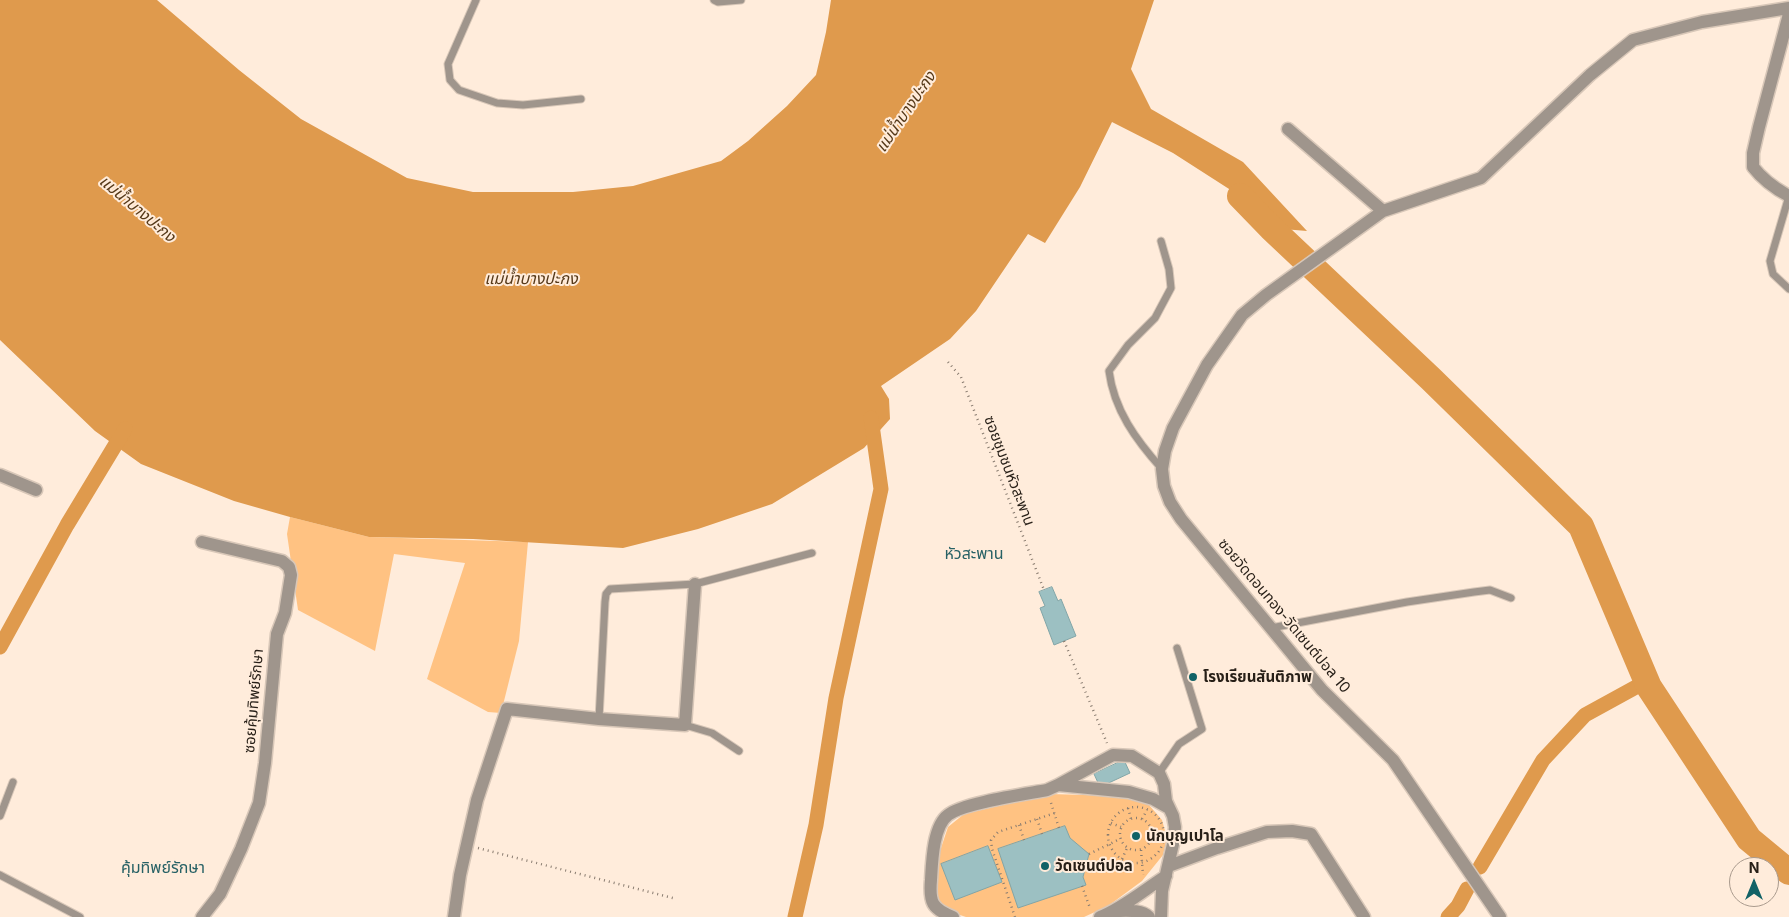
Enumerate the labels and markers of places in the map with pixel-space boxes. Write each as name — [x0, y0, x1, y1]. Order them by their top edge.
place label: โรงเรียนสันติภาพ — [1203, 668, 1312, 686]
marker: โรงเรียนสันติภาพ — [1187, 671, 1199, 683]
place label: นักบุญเปาโล — [1146, 827, 1224, 845]
marker: นักบุญเปาโล — [1130, 830, 1142, 842]
place label: วัดเซนต์ปอล — [1055, 857, 1133, 875]
marker: วัดเซนต์ปอล — [1039, 860, 1051, 872]

